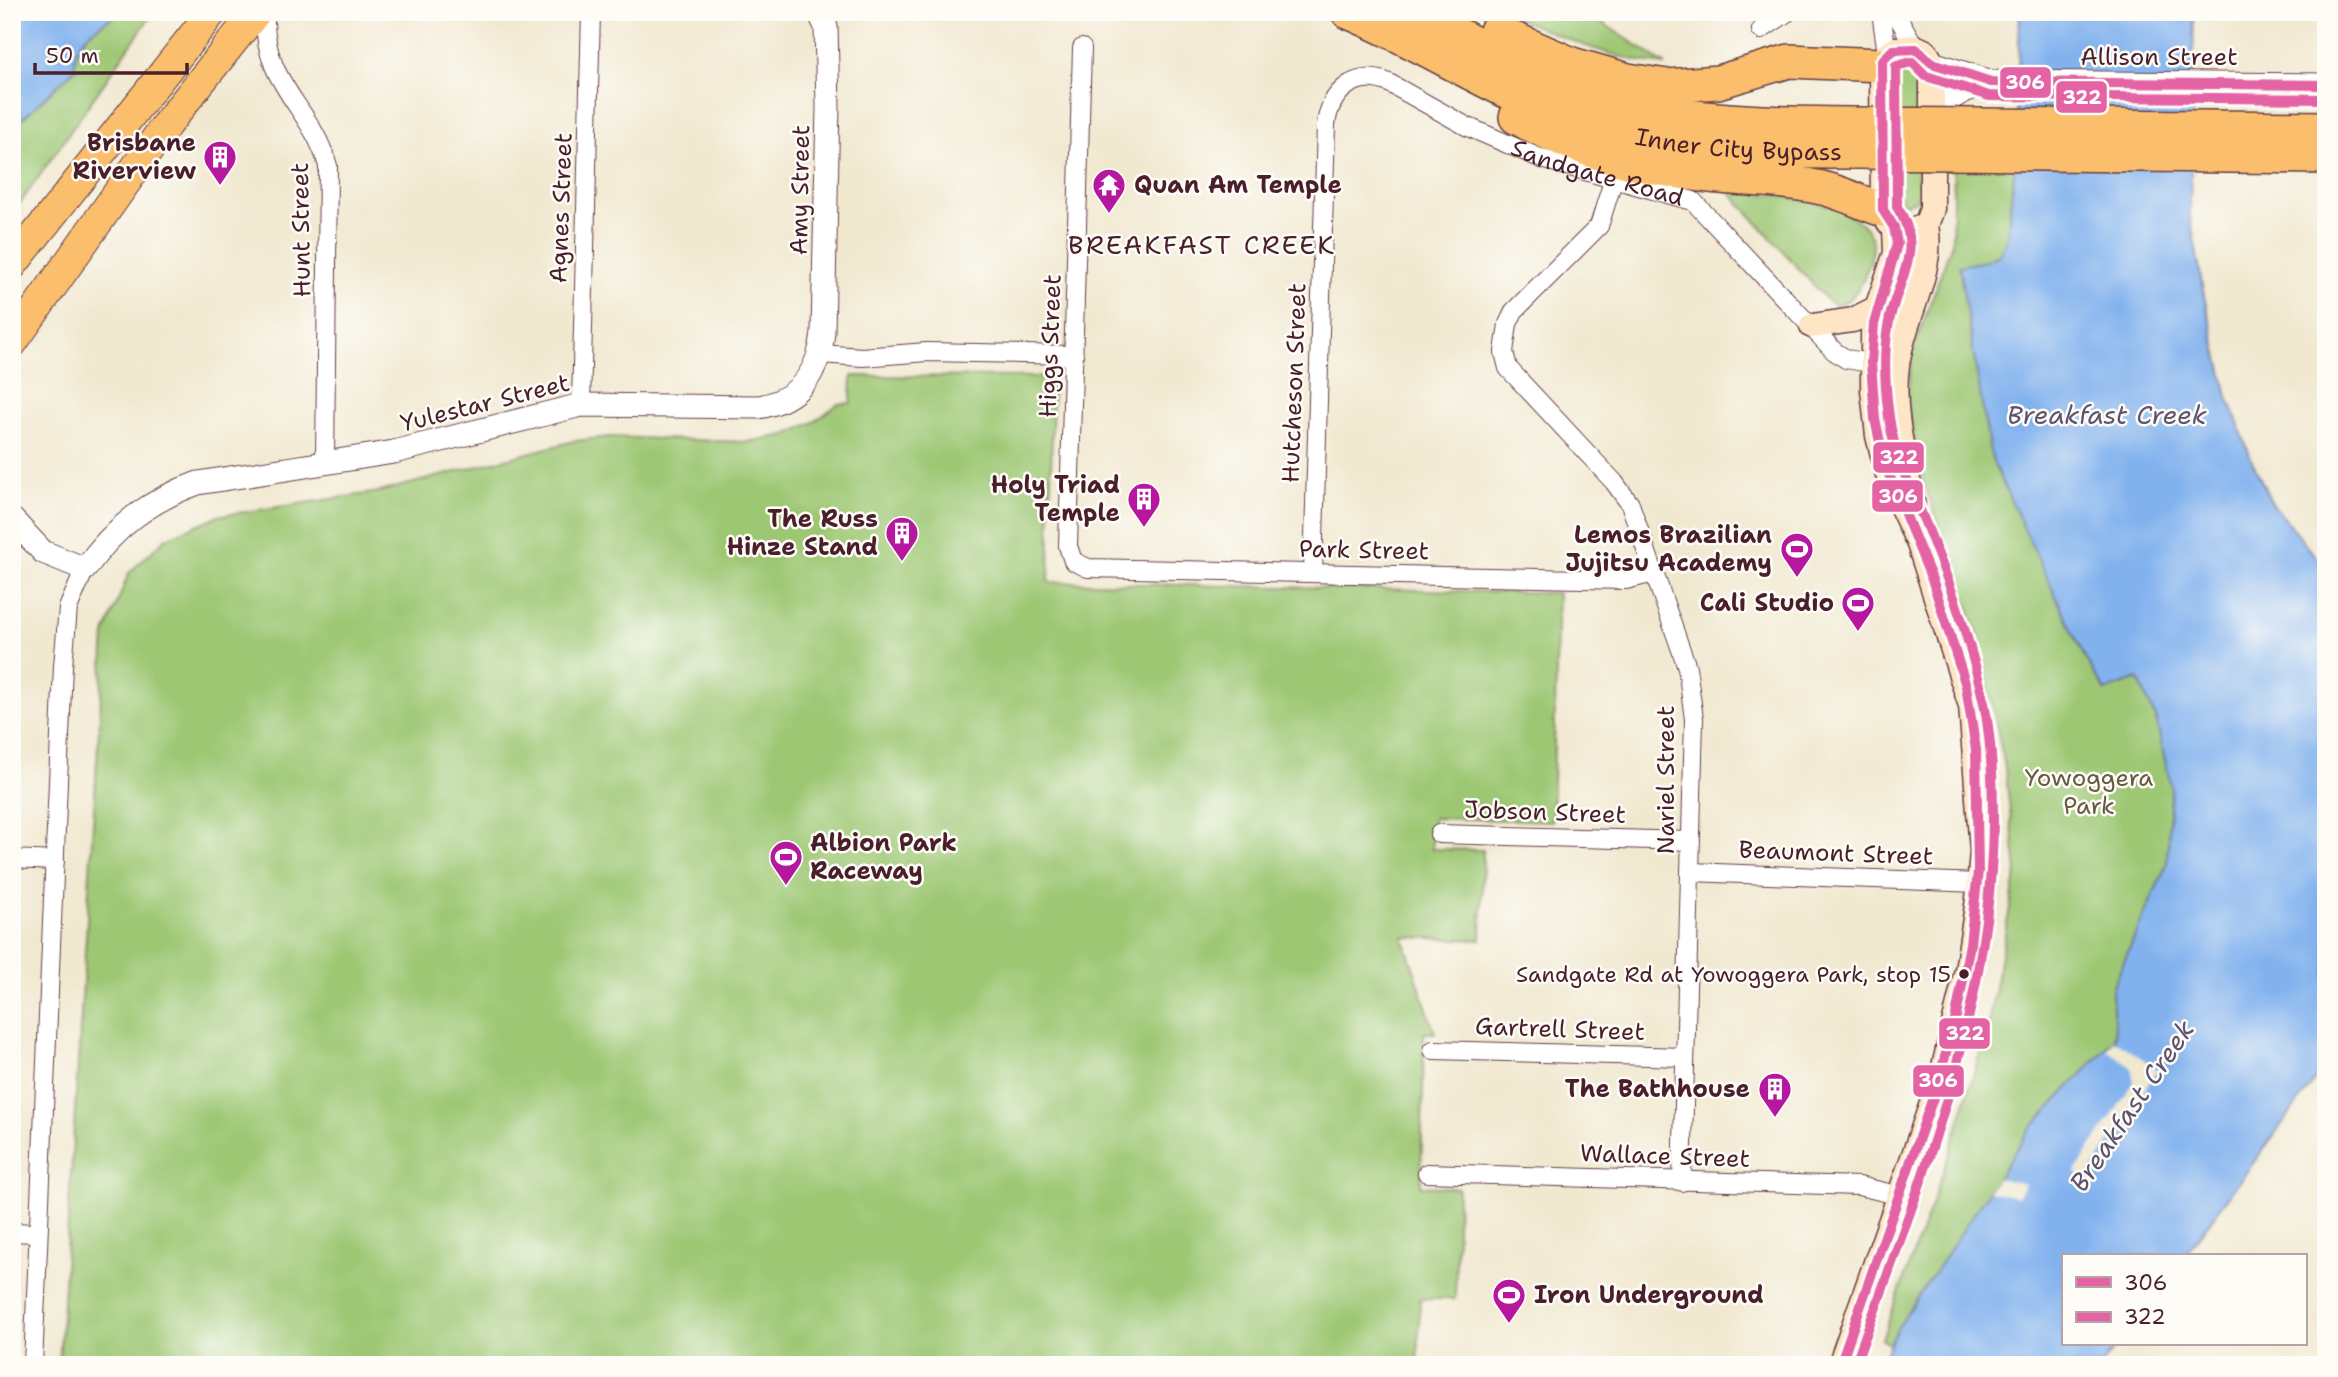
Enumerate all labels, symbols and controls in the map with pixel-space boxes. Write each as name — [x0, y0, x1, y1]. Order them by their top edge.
scale bar — [35, 32, 187, 76]
street label: Allison Street — [2080, 41, 2238, 73]
text: 50 m — [46, 42, 99, 70]
line badge: 306 — [1999, 66, 2052, 99]
text: 306 — [2005, 70, 2045, 95]
line badge: 322 — [2055, 80, 2108, 114]
text: 322 — [2063, 85, 2102, 110]
street label: Inner City Bypass — [1632, 120, 1842, 168]
street label: Amy Street — [783, 125, 817, 255]
place label: Brisbane Riverview — [72, 127, 196, 187]
street label: Sandgate Road — [1506, 131, 1687, 214]
street label: Agnes Street — [542, 132, 580, 284]
building icon: Brisbane Riverview — [201, 138, 239, 187]
street label: Hunt Street — [284, 162, 318, 298]
temple icon: Quan Am Temple — [1090, 166, 1128, 215]
place label: Quan Am Temple — [1134, 169, 1342, 201]
district label: BREAKFAST CREEK — [1068, 227, 1336, 262]
street label: Higgs Street — [1032, 274, 1068, 418]
street label: Hutcheson Street — [1275, 283, 1313, 483]
street label: Yulestar Street — [397, 367, 573, 439]
water label: Breakfast Creek — [2007, 397, 2207, 432]
line badge: 322 — [1872, 441, 1925, 474]
text: 322 — [1880, 445, 1919, 470]
place label: Holy Triad Temple — [991, 469, 1120, 529]
line badge: 306 — [1871, 479, 1924, 513]
building icon: Holy Triad Temple — [1125, 480, 1163, 529]
text: 306 — [1878, 484, 1918, 509]
place label: The Russ Hinze Stand — [727, 503, 878, 563]
building icon: The Russ Hinze Stand — [883, 514, 921, 563]
place label: Lemos Brazilian Jujitsu Academy — [1565, 519, 1772, 579]
sports icon: Lemos Brazilian Jujitsu Academy — [1778, 530, 1816, 579]
street label: Park Street — [1299, 533, 1429, 567]
sports icon: Cali Studio — [1839, 584, 1877, 633]
place label: Cali Studio — [1700, 587, 1834, 619]
street label: Nariel Street — [1650, 706, 1682, 854]
park label: Yowoggera Park — [2025, 762, 2153, 822]
street label: Jobson Street — [1464, 793, 1626, 831]
place label: Albion Park Raceway — [810, 827, 957, 887]
street label: Beaumont Street — [1738, 834, 1934, 872]
sports icon: Albion Park Raceway — [767, 838, 805, 887]
place label: Sandgate Rd at Yowoggera Park, stop 15 — [1516, 960, 1951, 989]
marker: Sandgate Rd at Yowoggera Park, stop 15 — [1957, 967, 1971, 981]
street label: Gartrell Street — [1474, 1010, 1646, 1048]
water label: Breakfast Creek — [2061, 1013, 2202, 1198]
line badge: 322 — [1938, 1017, 1991, 1050]
text: 322 — [1946, 1021, 1985, 1046]
line badge: 306 — [1912, 1064, 1965, 1098]
text: 306 — [1918, 1068, 1958, 1093]
building icon: The Bathhouse — [1756, 1070, 1794, 1119]
place label: The Bathhouse — [1565, 1073, 1750, 1105]
street label: Wallace Street — [1580, 1137, 1750, 1175]
legend — [2062, 1254, 2306, 1346]
text: 306 — [2124, 1269, 2167, 1297]
sports icon: Iron Underground — [1490, 1276, 1528, 1325]
place label: Iron Underground — [1534, 1279, 1764, 1311]
text: 322 — [2124, 1303, 2166, 1331]

